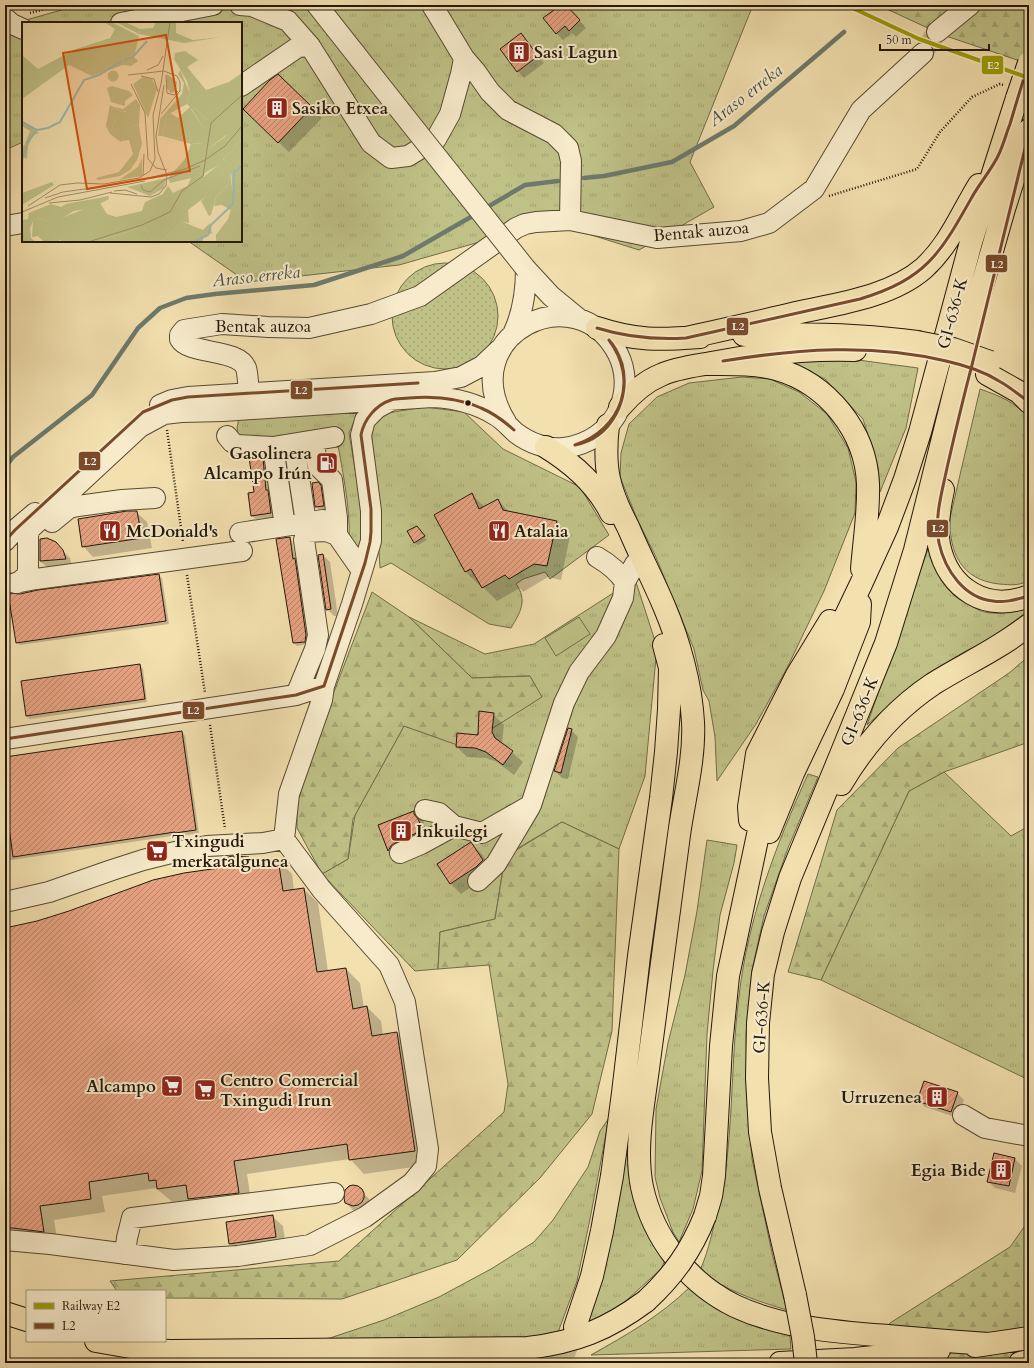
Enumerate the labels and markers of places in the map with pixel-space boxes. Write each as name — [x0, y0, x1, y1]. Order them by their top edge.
building icon: Sasi Lagun — [506, 39, 532, 65]
place label: Sasi Lagun — [534, 41, 618, 64]
building icon: Sasiko Etxea — [264, 95, 290, 121]
place label: Sasiko Etxea — [292, 97, 389, 120]
unlabelled marker — [463, 398, 473, 408]
place label: Gasolinera Alcampo Irún — [204, 442, 313, 485]
fuel station icon: Gasolinera Alcampo Irún — [314, 450, 340, 476]
restaurant icon: McDonald's — [97, 518, 123, 544]
restaurant icon: Atalaia — [486, 518, 512, 544]
place label: McDonald's — [126, 520, 218, 543]
place label: Atalaia — [514, 520, 569, 543]
building icon: Inkuilegi — [388, 818, 414, 844]
place label: Inkuilegi — [416, 820, 488, 843]
place label: Txingudi merkatalgunea — [172, 830, 289, 873]
supermarket icon: Txingudi merkatalgunea — [144, 838, 170, 864]
place label: Centro Comercial Txingudi Irun — [220, 1069, 358, 1112]
supermarket icon: Alcampo — [159, 1073, 185, 1099]
place label: Alcampo — [86, 1075, 156, 1098]
supermarket icon: Centro Comercial Txingudi Irun — [192, 1077, 218, 1103]
building icon: Urruzenea — [924, 1084, 950, 1110]
place label: Urruzenea — [841, 1086, 923, 1109]
building icon: Egia Bide — [988, 1157, 1014, 1183]
place label: Egia Bide — [911, 1159, 986, 1182]

